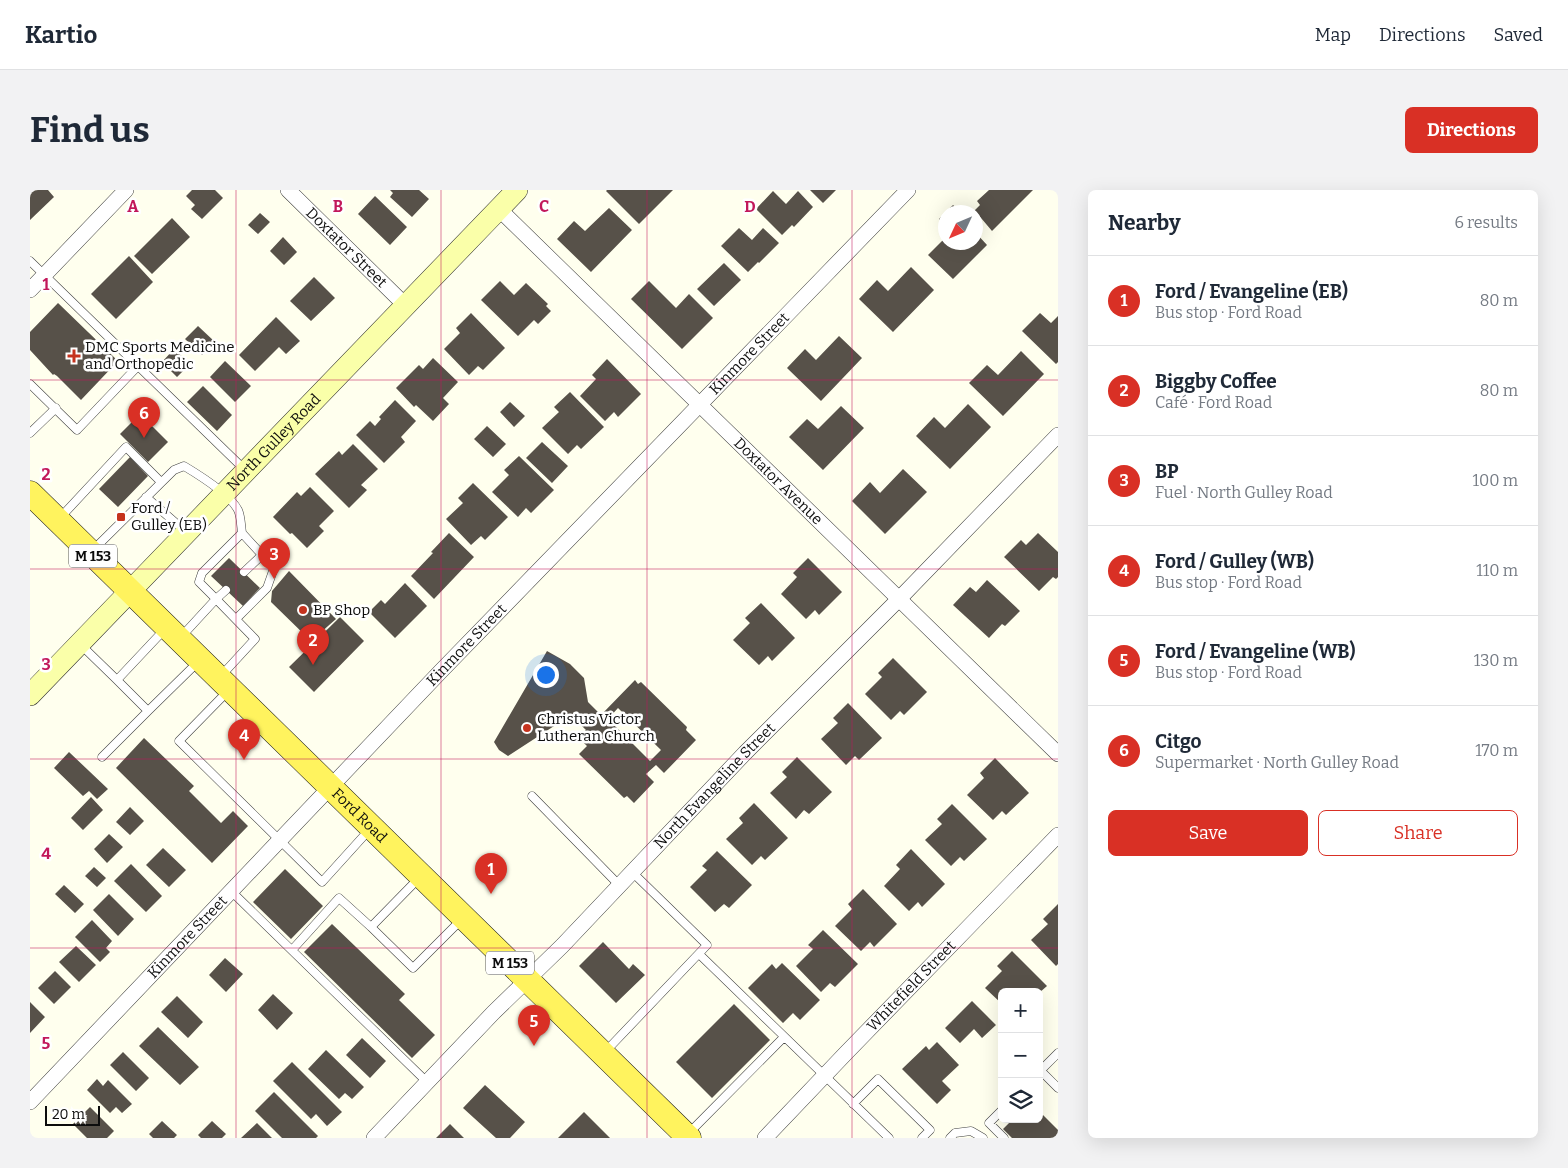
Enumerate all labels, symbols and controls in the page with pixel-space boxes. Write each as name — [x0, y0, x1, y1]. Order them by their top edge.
text: Kartio — [25, 21, 97, 49]
text: Map — [1315, 24, 1351, 46]
text: Directions — [1379, 24, 1466, 46]
text: Saved — [1494, 24, 1543, 46]
button: Directions — [1405, 107, 1538, 153]
text: Find us — [30, 109, 150, 151]
text: A — [127, 197, 139, 216]
text: B — [333, 197, 343, 216]
text: C — [539, 197, 549, 216]
text: D — [744, 197, 756, 216]
street label: Doxtator Street — [302, 204, 391, 292]
north arrow — [938, 205, 983, 250]
text: Nearby — [1108, 210, 1181, 236]
text: 6 results — [1455, 213, 1518, 232]
text: 1 — [43, 275, 50, 294]
text: Ford / Evangeline (EB) — [1155, 280, 1348, 303]
text: 1 — [1121, 291, 1127, 310]
text: 80 m — [1480, 291, 1518, 310]
text: Bus stop · Ford Road — [1155, 303, 1302, 322]
street label: Kinmore Street — [705, 308, 793, 398]
place label: DMC Sports Medicine and Orthopedic — [85, 338, 234, 373]
marker: DMC Sports Medicine and Orthopedic — [67, 349, 81, 363]
text: Biggby Coffee — [1155, 370, 1277, 393]
text: 2 — [1119, 381, 1129, 400]
text: 80 m — [1480, 381, 1518, 400]
street label: North Gulley Road — [223, 390, 324, 495]
text: Café · Ford Road — [1155, 393, 1272, 412]
pin: 6 — [128, 397, 160, 438]
street label: Doxtator Avenue — [730, 434, 826, 528]
text: BP — [1155, 460, 1178, 483]
text: 2 — [41, 465, 51, 484]
text: 3 — [1119, 471, 1129, 490]
text: 100 m — [1473, 471, 1518, 490]
text: Fuel · North Gulley Road — [1155, 483, 1333, 502]
place label: Ford / Gulley (EB) — [131, 499, 207, 534]
marker: Ford / Gulley (EB) — [115, 511, 127, 523]
pin: 3 — [258, 538, 290, 579]
road number: M 153 — [69, 544, 117, 568]
text: Ford / Gulley (WB) — [1155, 550, 1314, 573]
text: 4 — [1119, 561, 1129, 580]
text: 110 m — [1476, 561, 1518, 580]
text: Bus stop · Ford Road — [1155, 573, 1302, 592]
street label: Kinmore Street — [423, 600, 511, 690]
place label: BP Shop — [313, 601, 370, 619]
marker: BP Shop — [297, 604, 309, 616]
pin: 2 — [297, 624, 329, 665]
text: Ford / Evangeline (WB) — [1155, 640, 1356, 663]
text: 5 — [1120, 651, 1128, 670]
text: 130 m — [1474, 651, 1518, 670]
text: 3 — [41, 655, 51, 674]
your location — [533, 662, 559, 688]
text: Bus stop · Ford Road — [1155, 663, 1302, 682]
place label: Christus Victor Lutheran Church — [537, 710, 656, 745]
pin: 4 — [228, 719, 260, 760]
street label: North Evangeline Street — [650, 719, 779, 852]
marker: Christus Victor Lutheran Church — [521, 722, 533, 734]
text: Citgo — [1155, 730, 1202, 753]
text: 6 — [1119, 741, 1129, 760]
text: 170 m — [1475, 741, 1518, 760]
text: Supermarket · North Gulley Road — [1155, 753, 1399, 772]
street label: Ford Road — [328, 785, 391, 846]
button: Save — [1108, 810, 1308, 856]
button: Share — [1318, 810, 1518, 856]
text: 4 — [41, 844, 51, 863]
pin: 1 — [475, 853, 507, 894]
street label: Kinmore Street — [144, 892, 231, 982]
street label: Whitefield Street — [863, 936, 960, 1035]
road number: M 153 — [486, 951, 534, 974]
map controls — [998, 988, 1043, 1123]
button: + — [998, 988, 1043, 1033]
pin: 5 — [518, 1005, 550, 1046]
button: − — [998, 1033, 1043, 1078]
text: 5 — [42, 1034, 51, 1053]
button: layers — [998, 1078, 1043, 1123]
scale bar — [45, 1103, 100, 1126]
text: 20 m — [52, 1106, 85, 1123]

